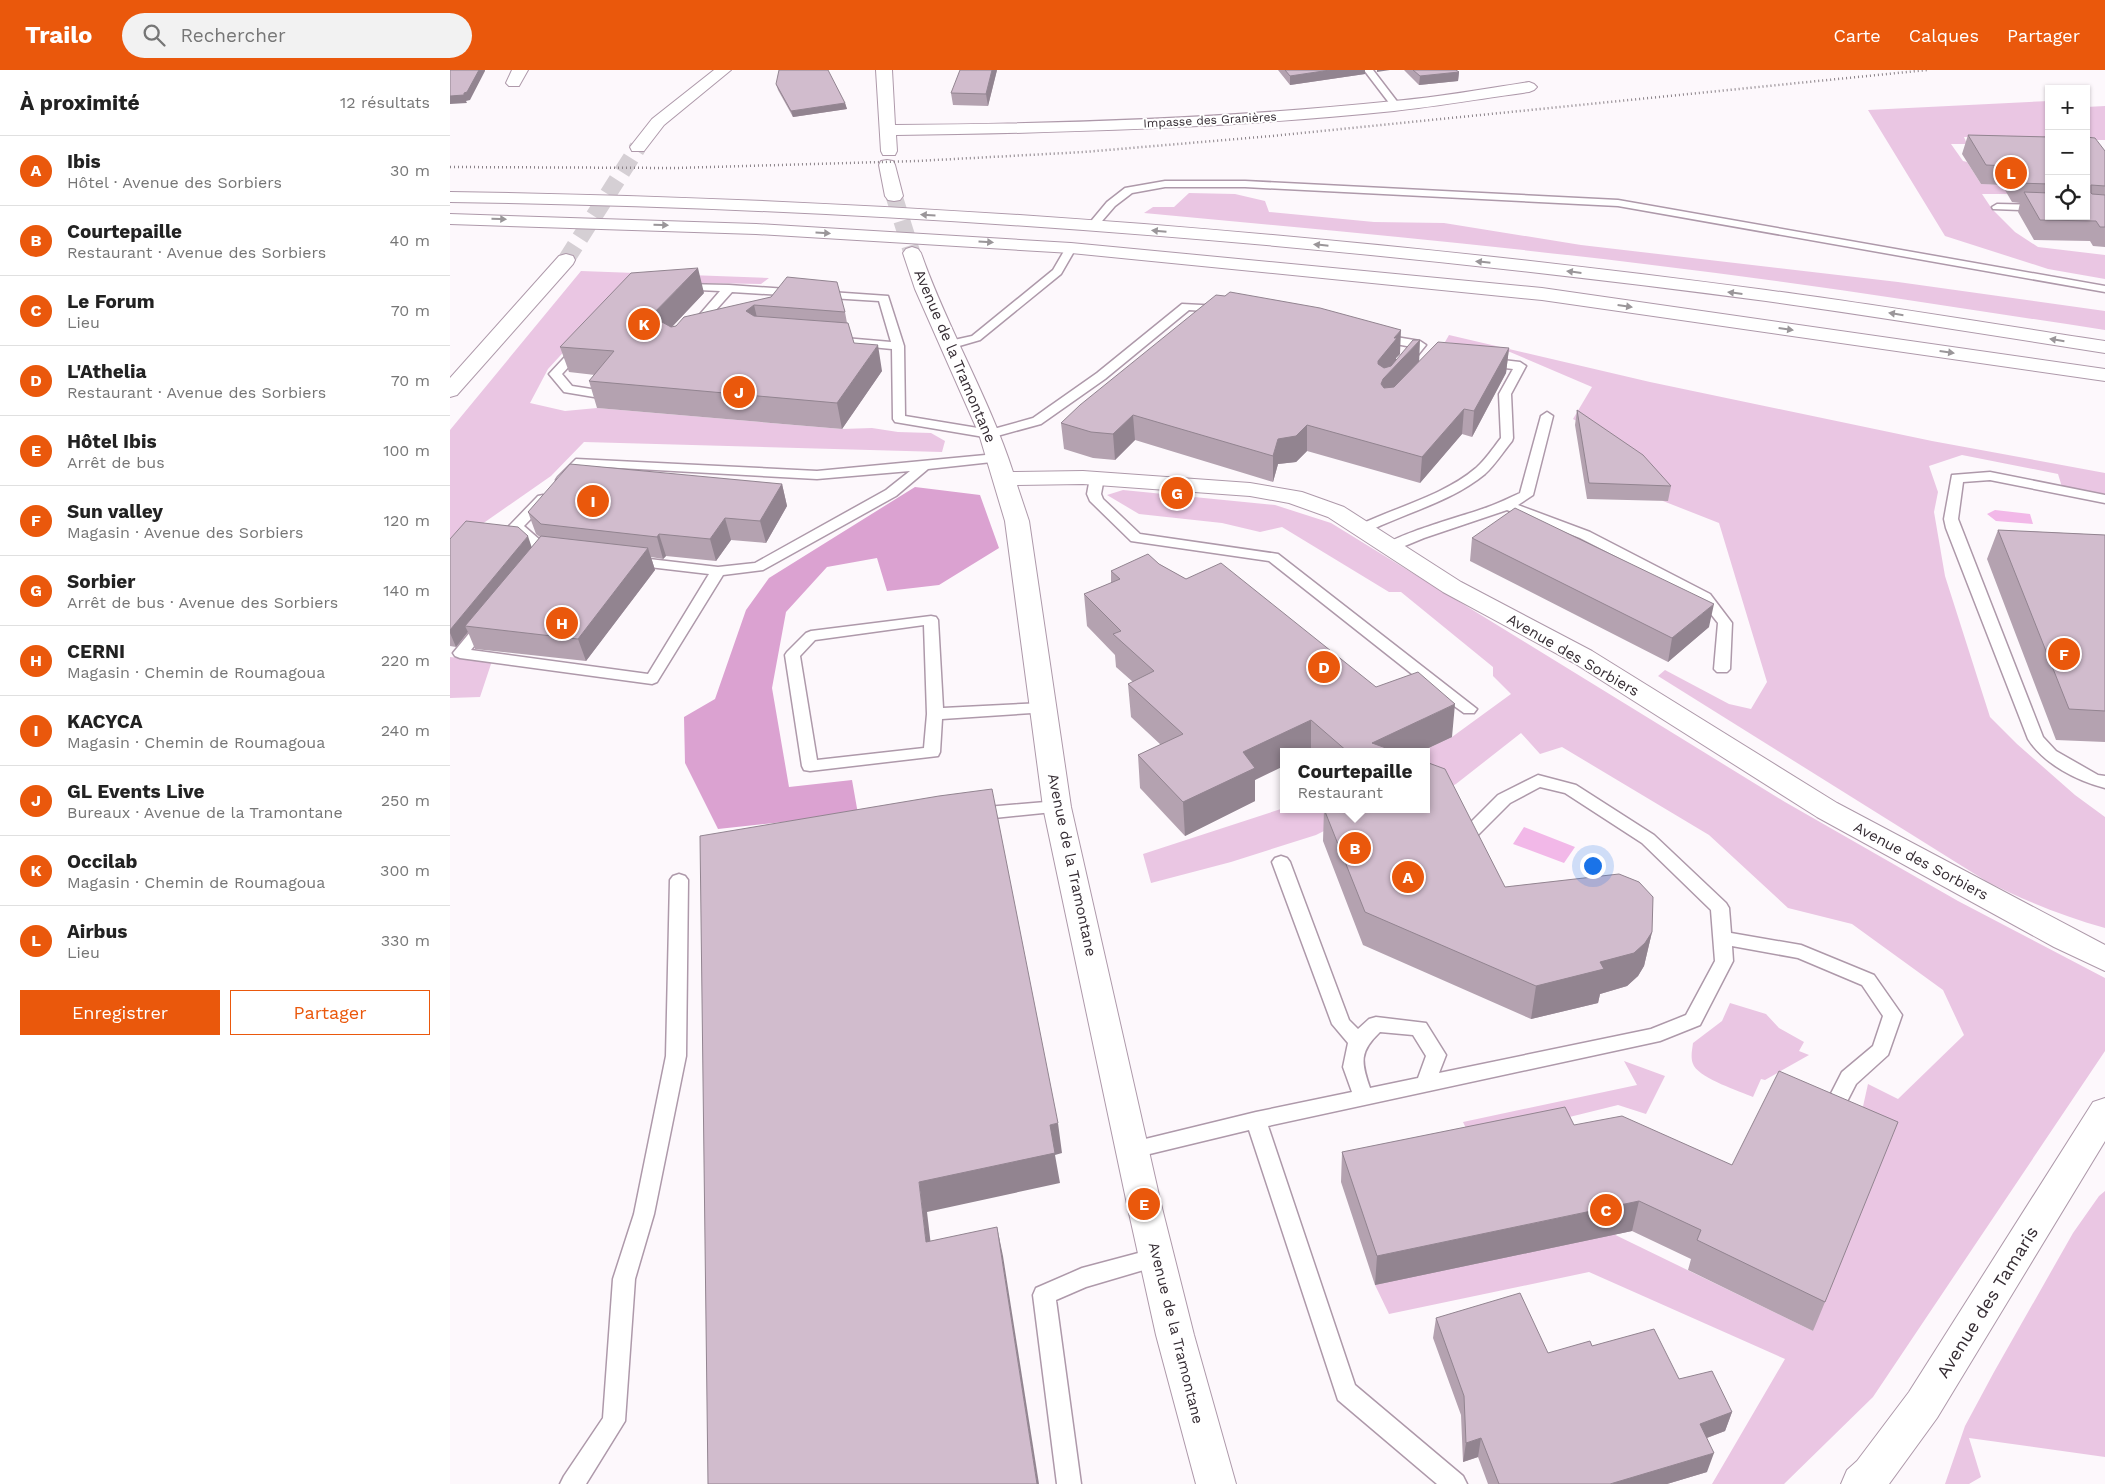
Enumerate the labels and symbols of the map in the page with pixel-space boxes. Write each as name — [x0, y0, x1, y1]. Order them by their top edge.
street label: Impasse des Granières — [1143, 110, 1277, 130]
pin: L — [1995, 154, 2027, 192]
one-way arrow — [919, 210, 935, 218]
one-way arrow — [491, 215, 507, 223]
one-way arrow — [653, 222, 669, 230]
one-way arrow — [1151, 227, 1167, 235]
one-way arrow — [816, 229, 832, 237]
one-way arrow — [978, 239, 994, 247]
one-way arrow — [1313, 241, 1329, 249]
one-way arrow — [1475, 258, 1491, 266]
street label: Avenue de la Tramontane — [910, 267, 1000, 445]
one-way arrow — [1566, 268, 1582, 276]
one-way arrow — [1727, 288, 1743, 296]
one-way arrow — [1618, 302, 1634, 310]
pin: K — [628, 305, 660, 343]
one-way arrow — [1888, 310, 1904, 318]
one-way arrow — [1778, 325, 1794, 333]
one-way arrow — [2048, 335, 2064, 343]
one-way arrow — [1939, 349, 1955, 357]
pin: J — [723, 373, 755, 411]
pin: G — [1161, 474, 1193, 512]
pin: I — [577, 482, 609, 520]
pin: H — [546, 604, 578, 642]
street label: Avenue des Sorbiers — [1504, 610, 1642, 700]
pin: F — [2048, 635, 2080, 673]
pin: D — [1308, 648, 1340, 686]
street label: Avenue de la Tramontane — [1044, 772, 1100, 958]
street label: Avenue des Sorbiers — [1851, 818, 1991, 904]
pin: B — [1339, 829, 1371, 867]
your location — [1580, 853, 1606, 879]
pin: A — [1392, 858, 1424, 896]
pin: E — [1128, 1185, 1160, 1223]
pin: C — [1590, 1191, 1622, 1229]
street label: Avenue des Tamaris — [1932, 1222, 2042, 1382]
street label: Avenue de la Tramontane — [1145, 1240, 1207, 1426]

